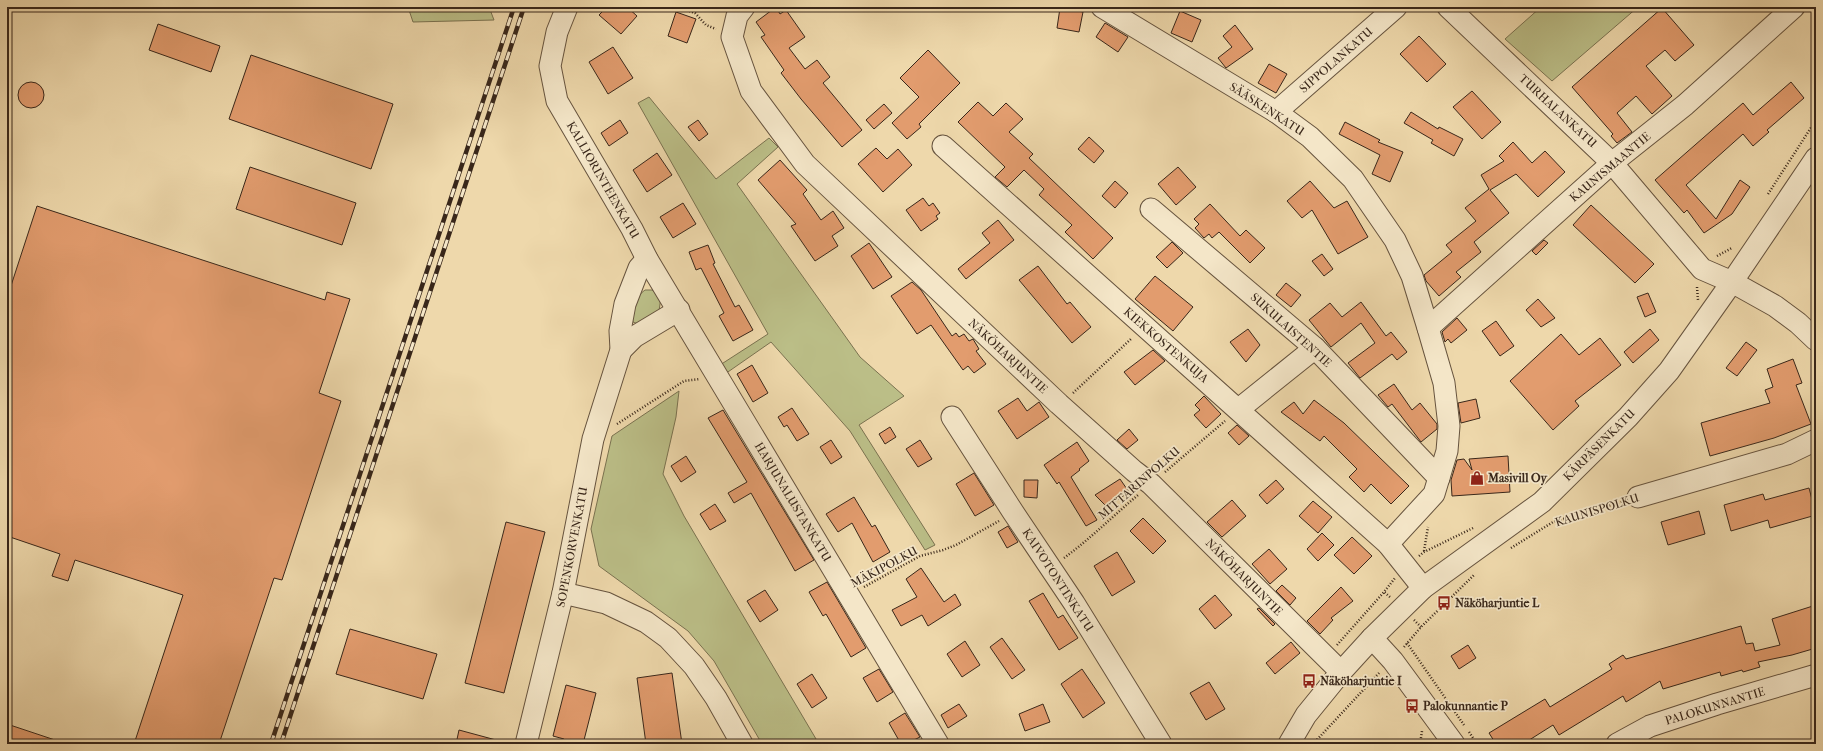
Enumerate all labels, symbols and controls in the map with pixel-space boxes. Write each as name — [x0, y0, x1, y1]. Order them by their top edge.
street label: SIPPOLANKATU — [1296, 24, 1376, 96]
street label: TURHALANKATU — [1516, 71, 1600, 151]
street label: SÄÄSKENKATU — [1227, 79, 1308, 139]
street label: KALLIORINTEENKATU — [564, 119, 643, 242]
street label: KAUNISMAANTIE — [1567, 129, 1653, 205]
street label: SUKULAISTENTIE — [1248, 290, 1334, 370]
street label: KIEKKOSTENKUJA — [1121, 304, 1211, 386]
street label: NÄKÖHARJUNTIE — [966, 315, 1051, 396]
street label: KÄRPÄSENKATU — [1559, 405, 1638, 484]
street label: HARJUNALUSTANKATU — [752, 440, 835, 565]
street label: MITTARINPOLKU — [1095, 443, 1183, 522]
shop icon: Masivill Oy — [1469, 470, 1485, 486]
place label: Masivill Oy — [1487, 471, 1548, 486]
street label: SOPENKORVENKATU — [553, 485, 591, 609]
street label: KAUNISPOLKU — [1553, 490, 1641, 529]
street label: KAIVOTONTINKATU — [1019, 526, 1097, 635]
street label: NÄKÖHARJUNTIE — [1203, 535, 1286, 618]
street label: MÄKIPOLKU — [848, 542, 920, 590]
bus stop icon: Näköharjuntie L — [1436, 595, 1452, 611]
place label: Näköharjuntie L — [1455, 596, 1540, 610]
bus stop icon: Näköharjuntie I — [1301, 673, 1317, 689]
place label: Näköharjuntie I — [1320, 674, 1402, 688]
street label: PALOKUNNANTIE — [1663, 684, 1767, 728]
bus stop icon: Palokunnantie P — [1404, 698, 1420, 714]
place label: Palokunnantie P — [1423, 699, 1508, 713]

